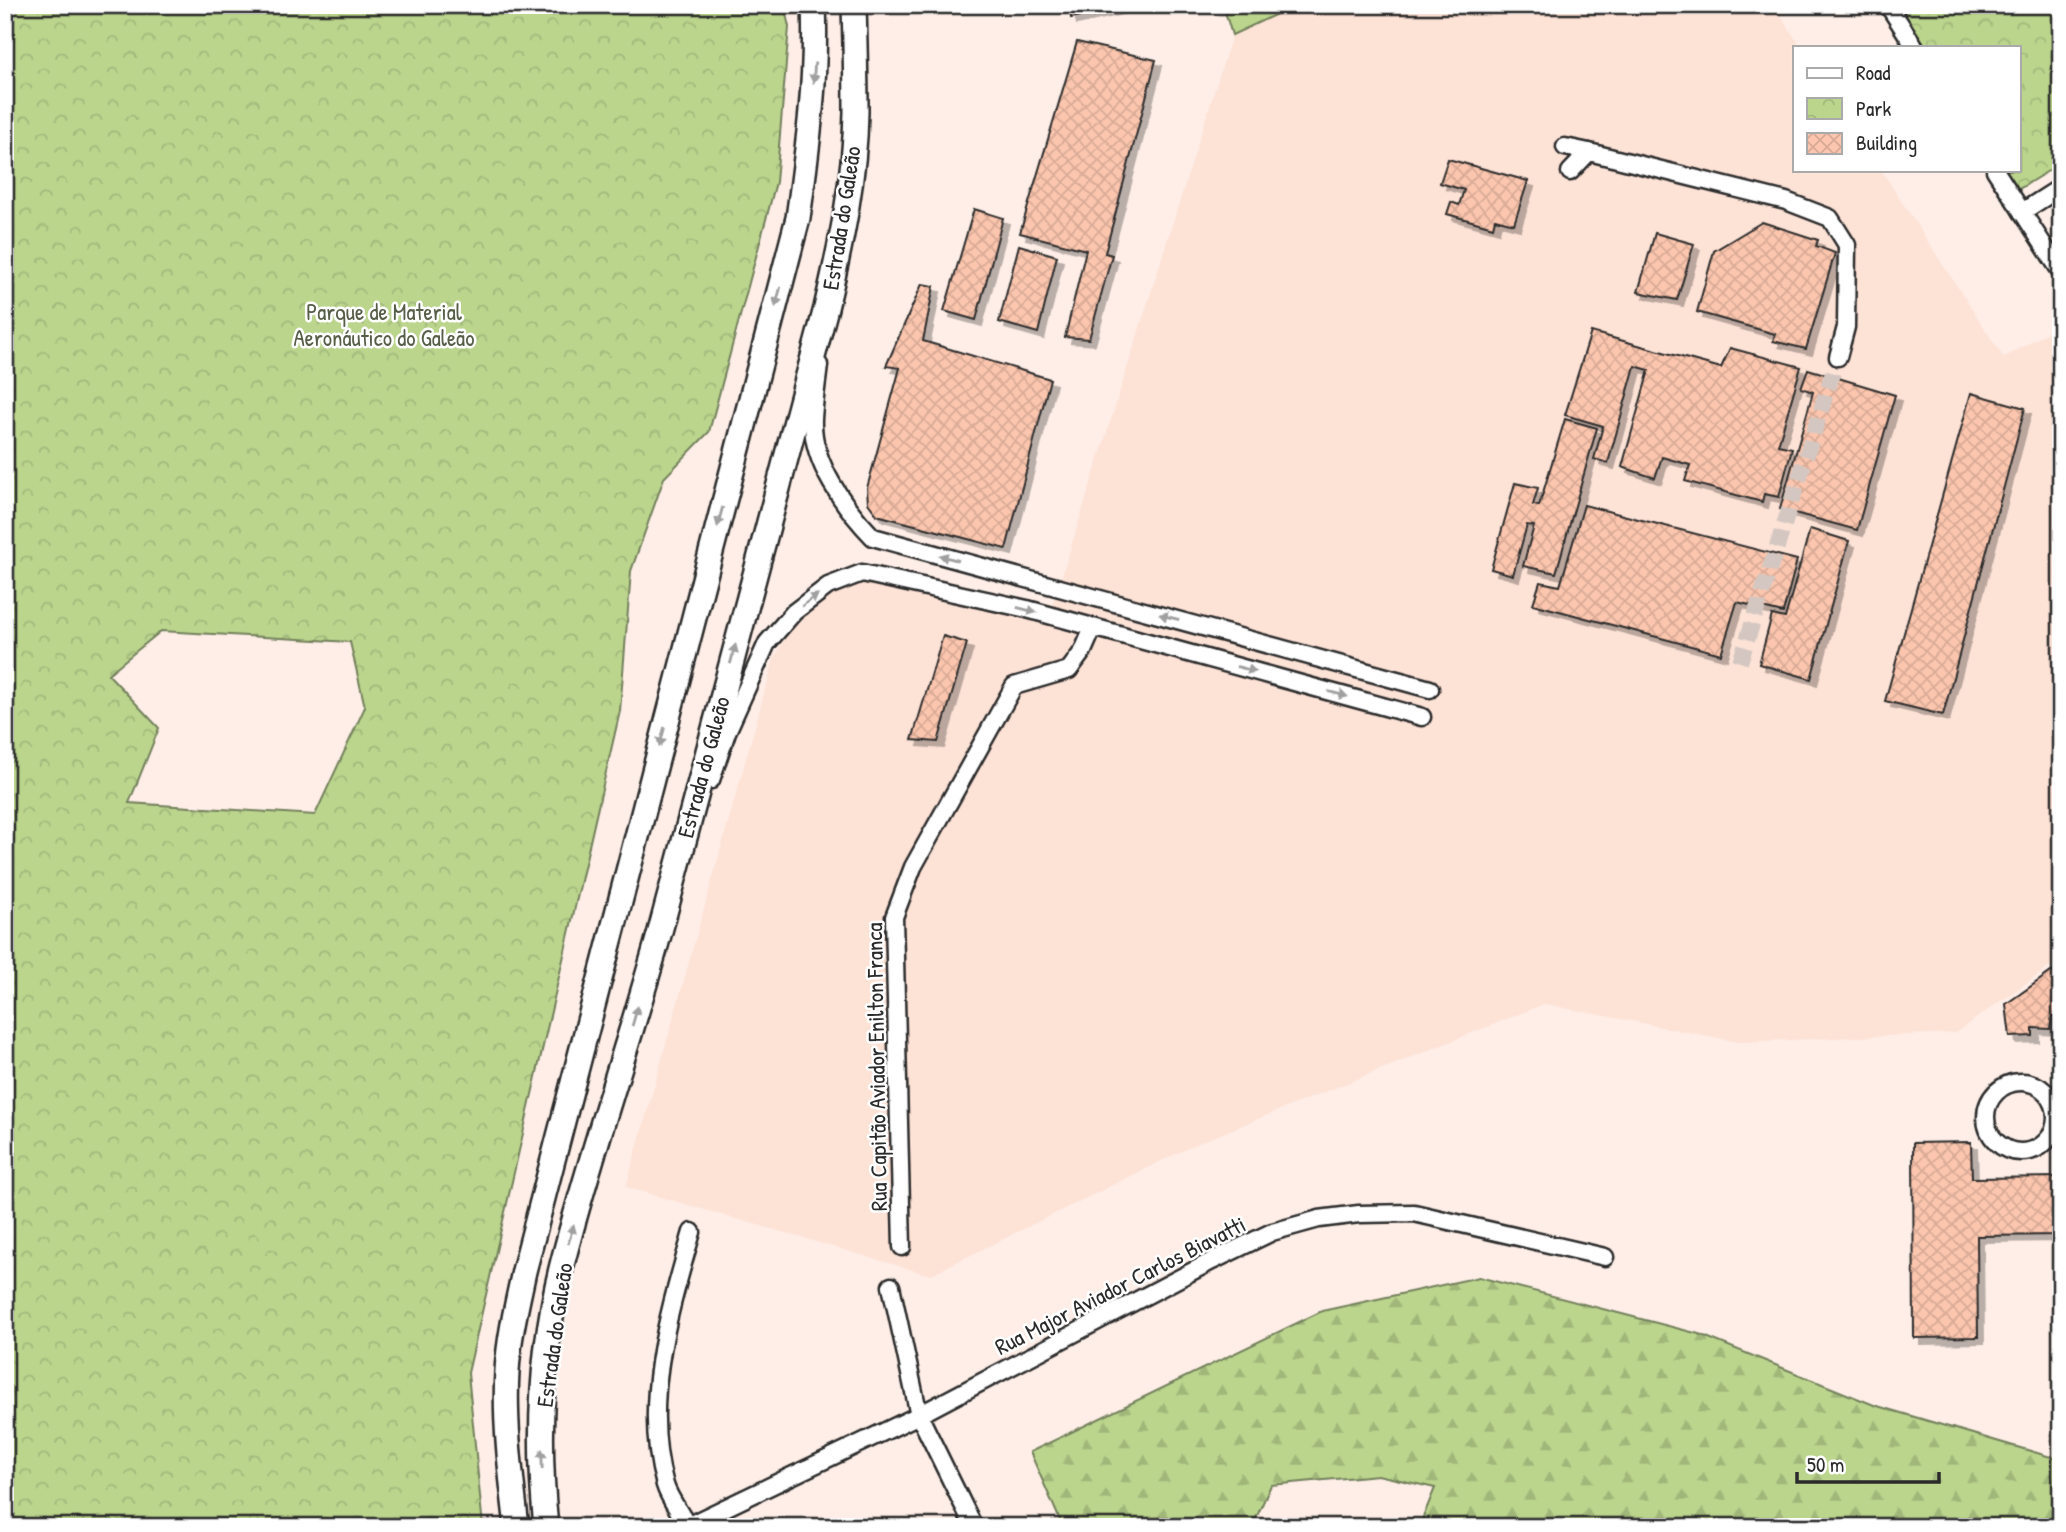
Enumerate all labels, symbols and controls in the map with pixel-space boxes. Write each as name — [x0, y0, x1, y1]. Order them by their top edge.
legend — [1793, 46, 2021, 172]
text: Road — [1856, 58, 1890, 87]
one-way arrow — [808, 63, 819, 85]
text: Park — [1856, 94, 1891, 123]
text: Building — [1856, 128, 1917, 157]
street label: Estrada do Galeão — [814, 144, 868, 292]
one-way arrow — [772, 287, 783, 309]
park label: Parque de Material Aeronáutico do Galeão — [294, 296, 474, 353]
one-way arrow — [714, 507, 725, 529]
one-way arrow — [938, 552, 960, 563]
one-way arrow — [801, 593, 819, 607]
one-way arrow — [1016, 605, 1038, 616]
one-way arrow — [1158, 612, 1179, 622]
one-way arrow — [728, 643, 739, 665]
one-way arrow — [1235, 664, 1257, 675]
one-way arrow — [1328, 690, 1349, 700]
street label: Estrada do Galeão — [669, 693, 737, 841]
one-way arrow — [656, 727, 667, 749]
street label: Rua Capitão Aviador Enilton Franca — [858, 922, 894, 1212]
one-way arrow — [630, 1004, 641, 1026]
street label: Rua Major Aviador Carlos Biavatti — [989, 1208, 1251, 1362]
one-way arrow — [566, 1223, 576, 1244]
street label: Estrada do Galeão — [529, 1261, 579, 1409]
scale bar — [1797, 1441, 1938, 1485]
one-way arrow — [536, 1447, 548, 1469]
text: 50 m — [1807, 1450, 1844, 1479]

